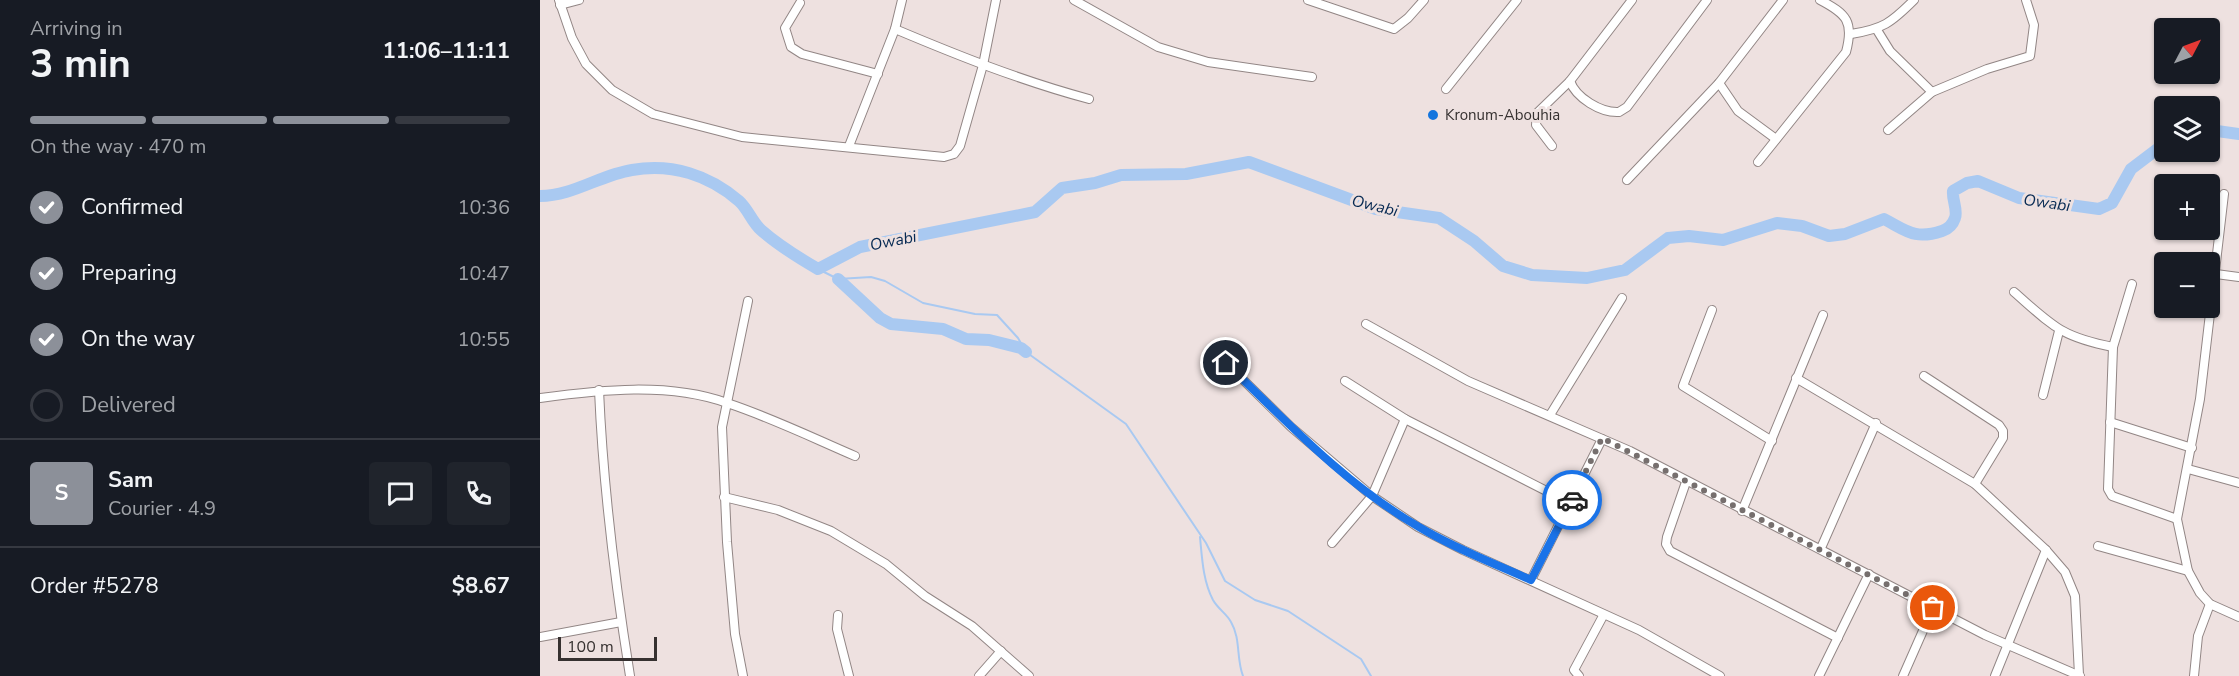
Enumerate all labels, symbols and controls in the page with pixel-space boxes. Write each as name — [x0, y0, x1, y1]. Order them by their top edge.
text: Arriving in — [30, 15, 123, 42]
north arrow — [2154, 18, 2220, 84]
map controls — [2154, 18, 2220, 318]
text: 11:06–11:11 — [382, 36, 510, 66]
text: 3 min — [30, 38, 131, 91]
button: layers — [2154, 96, 2220, 162]
place label: Kronum-Abouhia — [1445, 105, 1560, 125]
marker: Kronum-Abouhia — [1426, 108, 1440, 122]
text: On the way · 470 m — [30, 133, 206, 160]
button: + — [2154, 174, 2220, 240]
water label: Owabi — [2022, 189, 2072, 217]
water label: Owabi — [1349, 190, 1401, 222]
icon: check — [30, 191, 63, 224]
text: Confirmed — [81, 192, 183, 222]
text: 10:36 — [457, 194, 510, 221]
water label: Owabi — [868, 226, 919, 256]
button: − — [2154, 252, 2220, 318]
icon: check — [30, 257, 63, 290]
text: Preparing — [81, 258, 177, 288]
text: 10:47 — [457, 260, 510, 287]
icon: check — [30, 323, 63, 356]
text: On the way — [81, 324, 195, 354]
text: 10:55 — [457, 326, 510, 353]
pin — [1200, 337, 1251, 388]
icon: home — [1209, 346, 1242, 379]
text: Delivered — [81, 390, 176, 420]
button: chat — [369, 462, 432, 525]
button: phone — [447, 462, 510, 525]
text: Sam — [108, 465, 153, 495]
courier — [1542, 470, 1602, 530]
text: S — [55, 478, 68, 508]
icon: car — [1556, 484, 1589, 517]
text: Courier · 4.9 — [108, 495, 216, 522]
text: Order #5278 — [30, 571, 159, 601]
text: $8.67 — [452, 571, 510, 601]
pin — [1907, 582, 1958, 633]
icon: bag — [1916, 591, 1949, 624]
scale bar — [558, 634, 657, 662]
text: 100 m — [567, 636, 614, 658]

